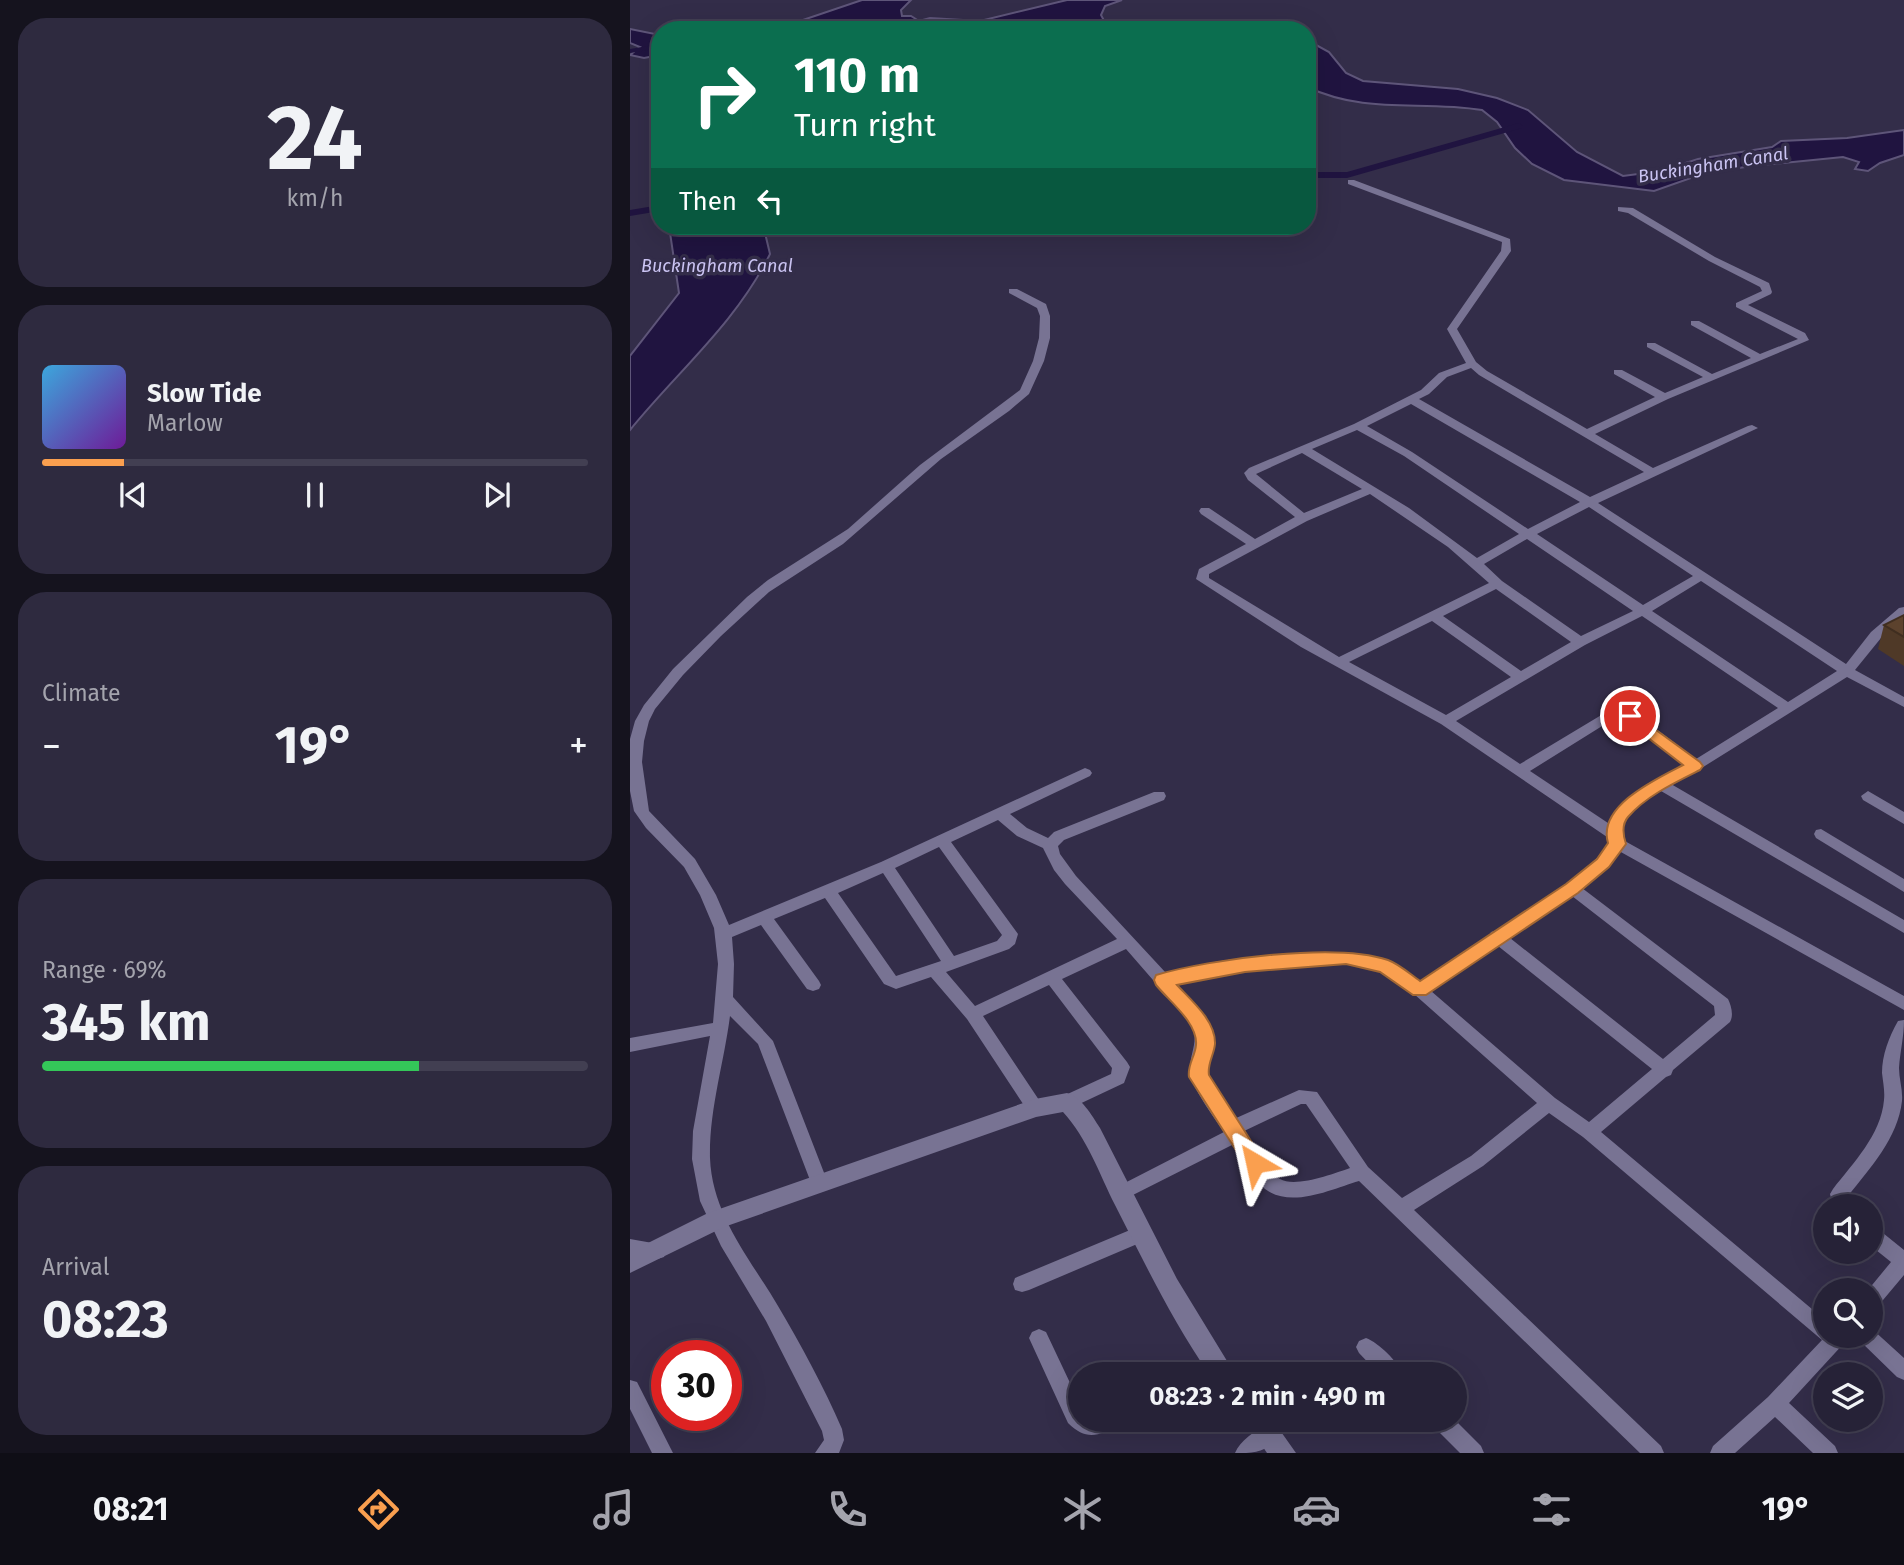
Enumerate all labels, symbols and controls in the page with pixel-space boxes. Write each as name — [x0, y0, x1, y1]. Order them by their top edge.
text: 110 m — [794, 46, 920, 105]
icon: right — [679, 49, 770, 140]
text: 24 — [267, 84, 363, 193]
text: Turn right — [794, 106, 936, 144]
water label: Buckingham Canal — [1636, 142, 1790, 188]
icon: left — [751, 182, 789, 220]
text: km/h — [287, 184, 343, 212]
text: Then — [679, 186, 737, 217]
water label: Buckingham Canal — [641, 255, 793, 277]
text: Slow Tide — [147, 378, 262, 409]
text: Marlow — [147, 409, 223, 437]
icon: previous — [114, 476, 152, 514]
icon: pause — [296, 476, 334, 514]
icon: next — [478, 476, 516, 514]
text: Climate — [42, 679, 121, 707]
pin — [1600, 686, 1660, 746]
icon: arrive — [1611, 697, 1649, 735]
text: 19° — [275, 714, 355, 777]
text: − — [42, 723, 61, 769]
text: + — [569, 723, 588, 769]
text: Range · 69% — [42, 956, 167, 984]
text: 345 km — [42, 991, 211, 1054]
position arrow — [1218, 1126, 1292, 1200]
map controls — [1813, 1194, 1883, 1432]
button: sound — [1813, 1194, 1883, 1264]
text: Arrival — [42, 1253, 109, 1281]
button: search — [1813, 1278, 1883, 1348]
text: 08:23 — [42, 1288, 169, 1351]
speed limit sign: 30 — [651, 1340, 742, 1431]
button: layers — [1813, 1362, 1883, 1432]
text: 08:23 · 2 min · 490 m — [1149, 1381, 1386, 1412]
icon: directions — [354, 1485, 403, 1534]
icon: music — [589, 1485, 638, 1534]
icon: phone — [823, 1485, 872, 1534]
icon: climate — [1058, 1485, 1107, 1534]
icon: car — [1292, 1485, 1341, 1534]
icon: filters — [1527, 1485, 1576, 1534]
text: 08:21 — [93, 1490, 168, 1528]
text: 19° — [1762, 1490, 1811, 1528]

